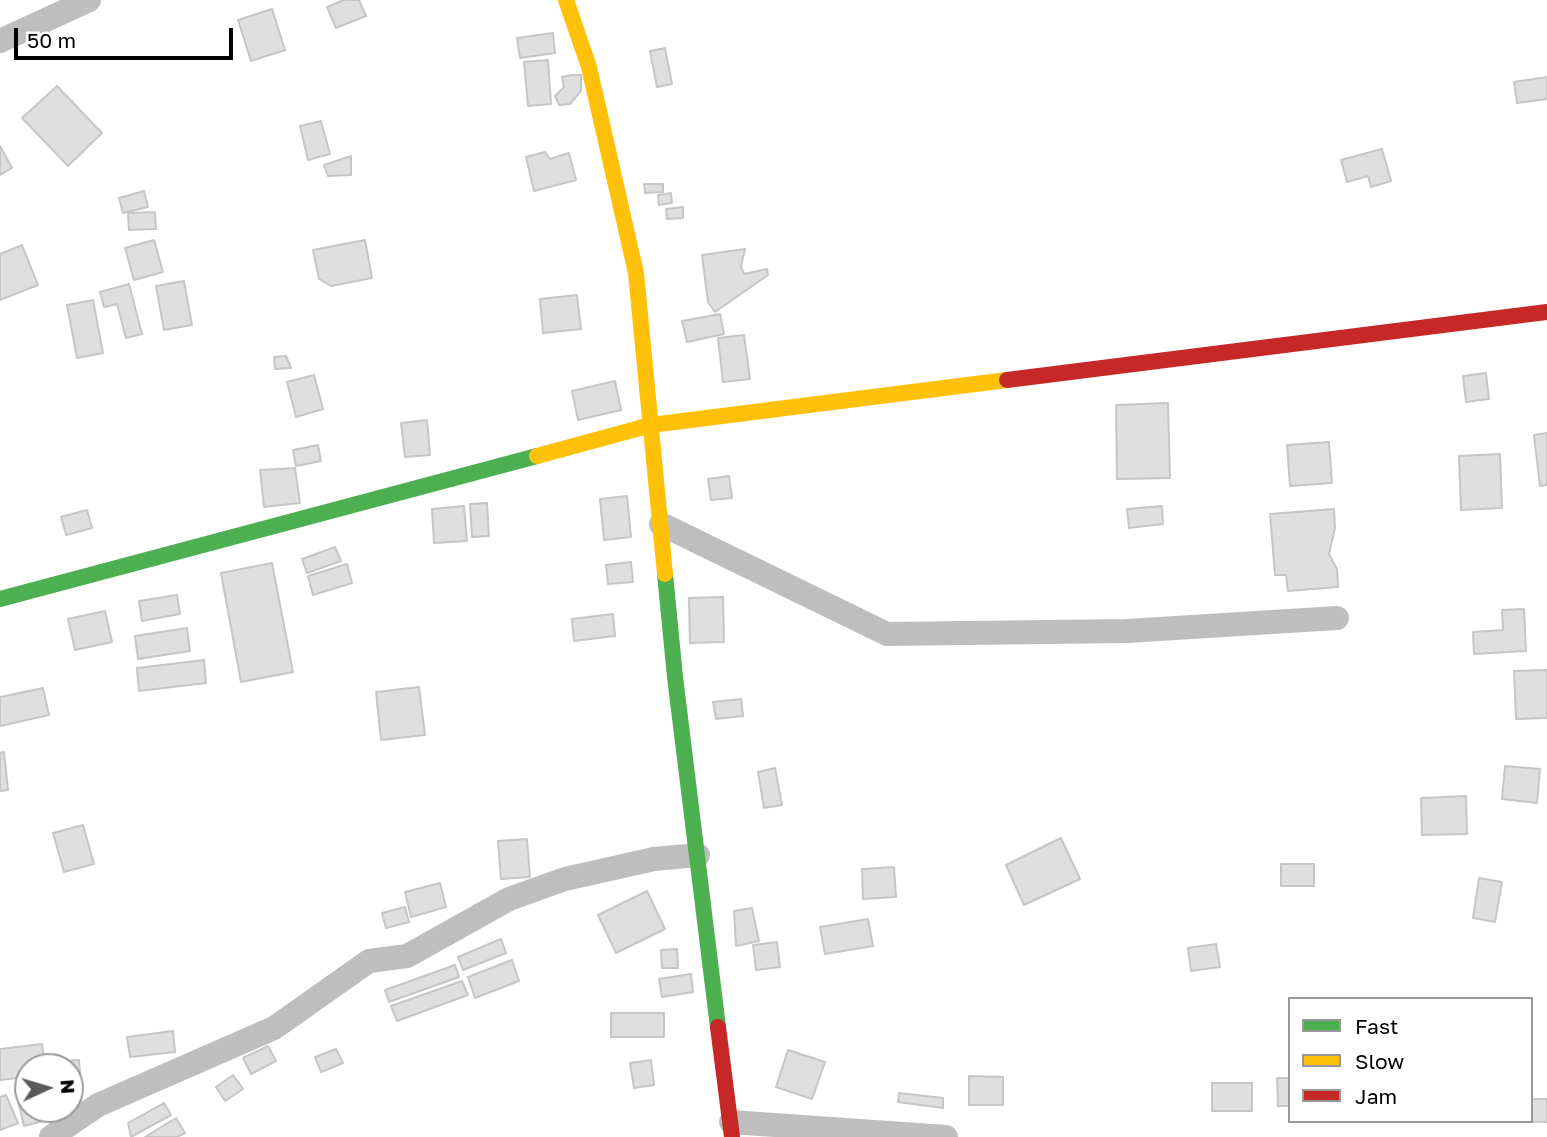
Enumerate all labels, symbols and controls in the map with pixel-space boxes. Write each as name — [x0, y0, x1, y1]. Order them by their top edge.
scale bar — [18, 14, 236, 58]
text: 50 m — [27, 27, 76, 53]
legend — [1288, 997, 1533, 1123]
text: Fast — [1355, 1013, 1398, 1039]
text: Slow — [1355, 1048, 1404, 1074]
north arrow — [14, 1053, 84, 1123]
text: N — [56, 1079, 80, 1095]
text: Jam — [1355, 1083, 1397, 1109]

